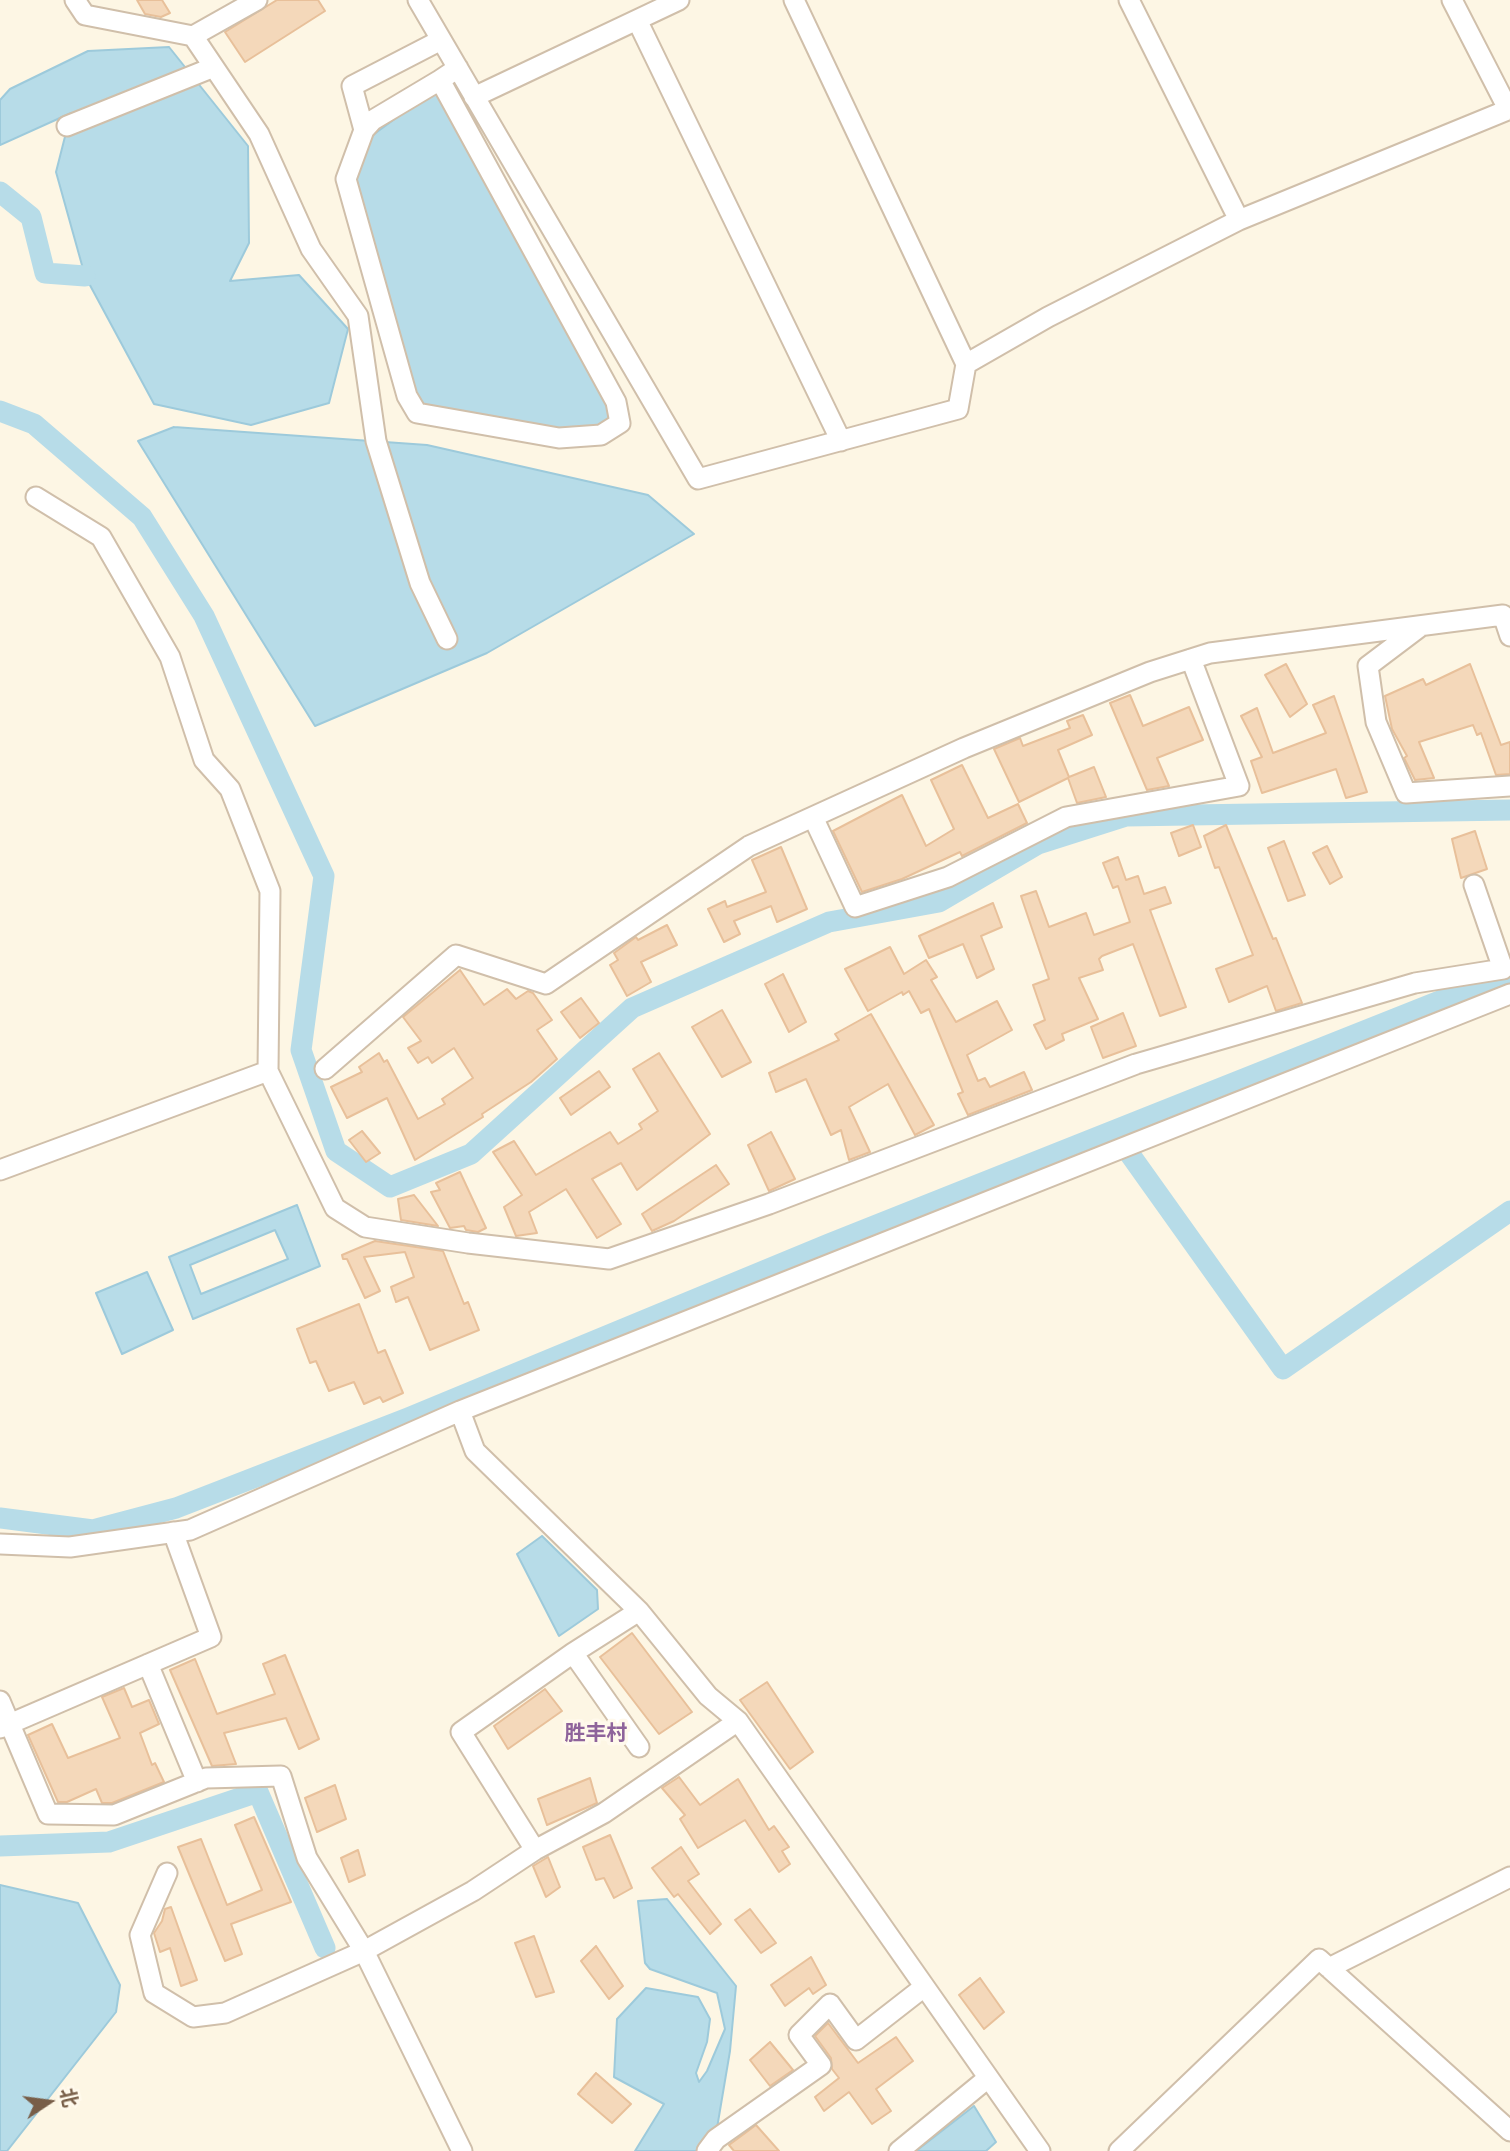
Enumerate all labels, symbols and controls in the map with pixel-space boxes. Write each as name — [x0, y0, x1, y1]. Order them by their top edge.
district label: 胜丰村 — [565, 1721, 627, 1747]
north arrow — [14, 2067, 84, 2137]
text: 北 — [56, 2085, 83, 2109]

